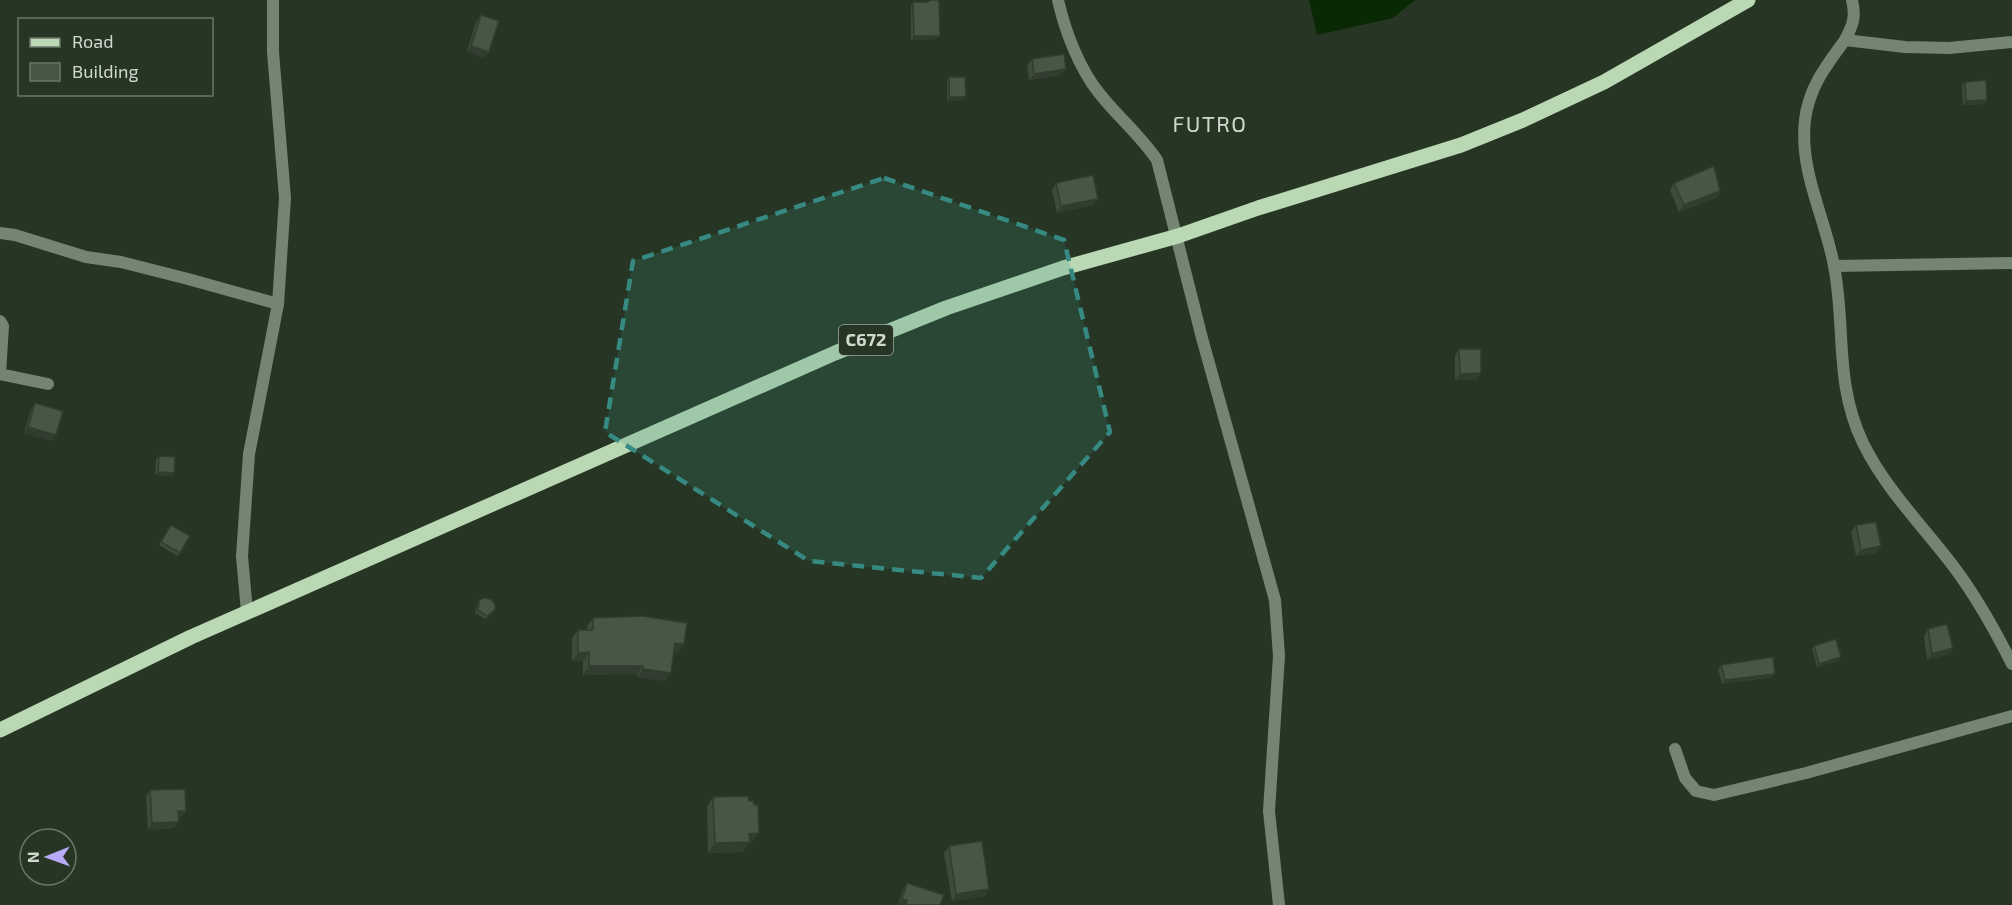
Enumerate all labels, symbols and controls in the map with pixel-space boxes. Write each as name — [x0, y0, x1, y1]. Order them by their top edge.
legend — [18, 18, 213, 96]
text: Road — [72, 30, 113, 52]
text: Building — [72, 60, 139, 82]
district label: FUTRO — [1172, 110, 1248, 136]
road number: C672 — [839, 325, 893, 355]
north arrow — [18, 827, 78, 887]
text: N — [23, 851, 42, 863]

